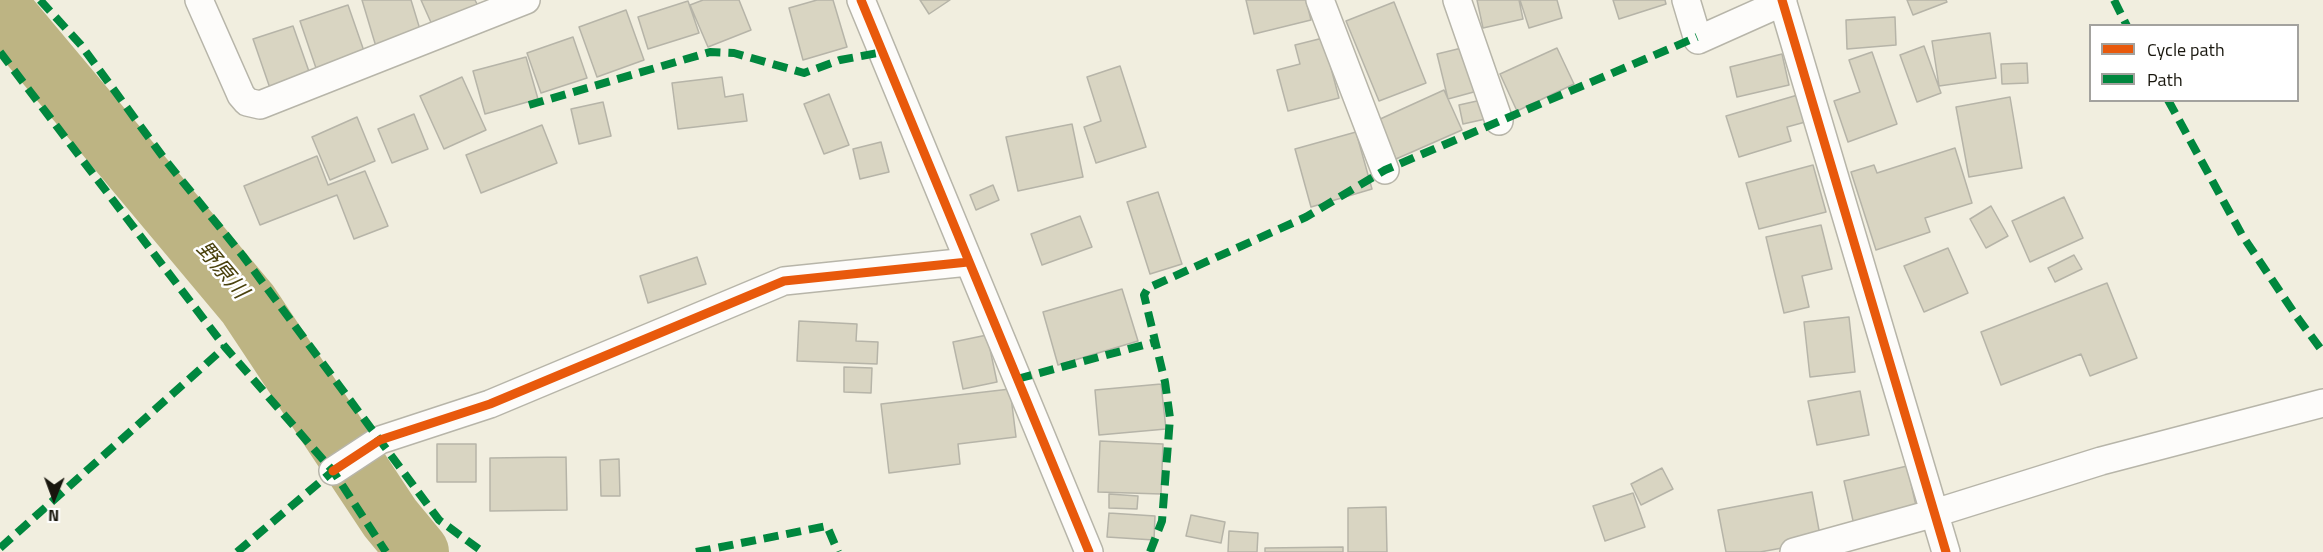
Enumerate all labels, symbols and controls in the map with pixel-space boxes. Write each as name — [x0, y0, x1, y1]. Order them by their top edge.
legend — [2089, 24, 2299, 102]
text: Cycle path — [2147, 36, 2225, 63]
text: Path — [2147, 66, 2183, 93]
water label: 野原川 — [190, 237, 252, 305]
north arrow — [24, 468, 84, 528]
text: N — [48, 504, 59, 528]

